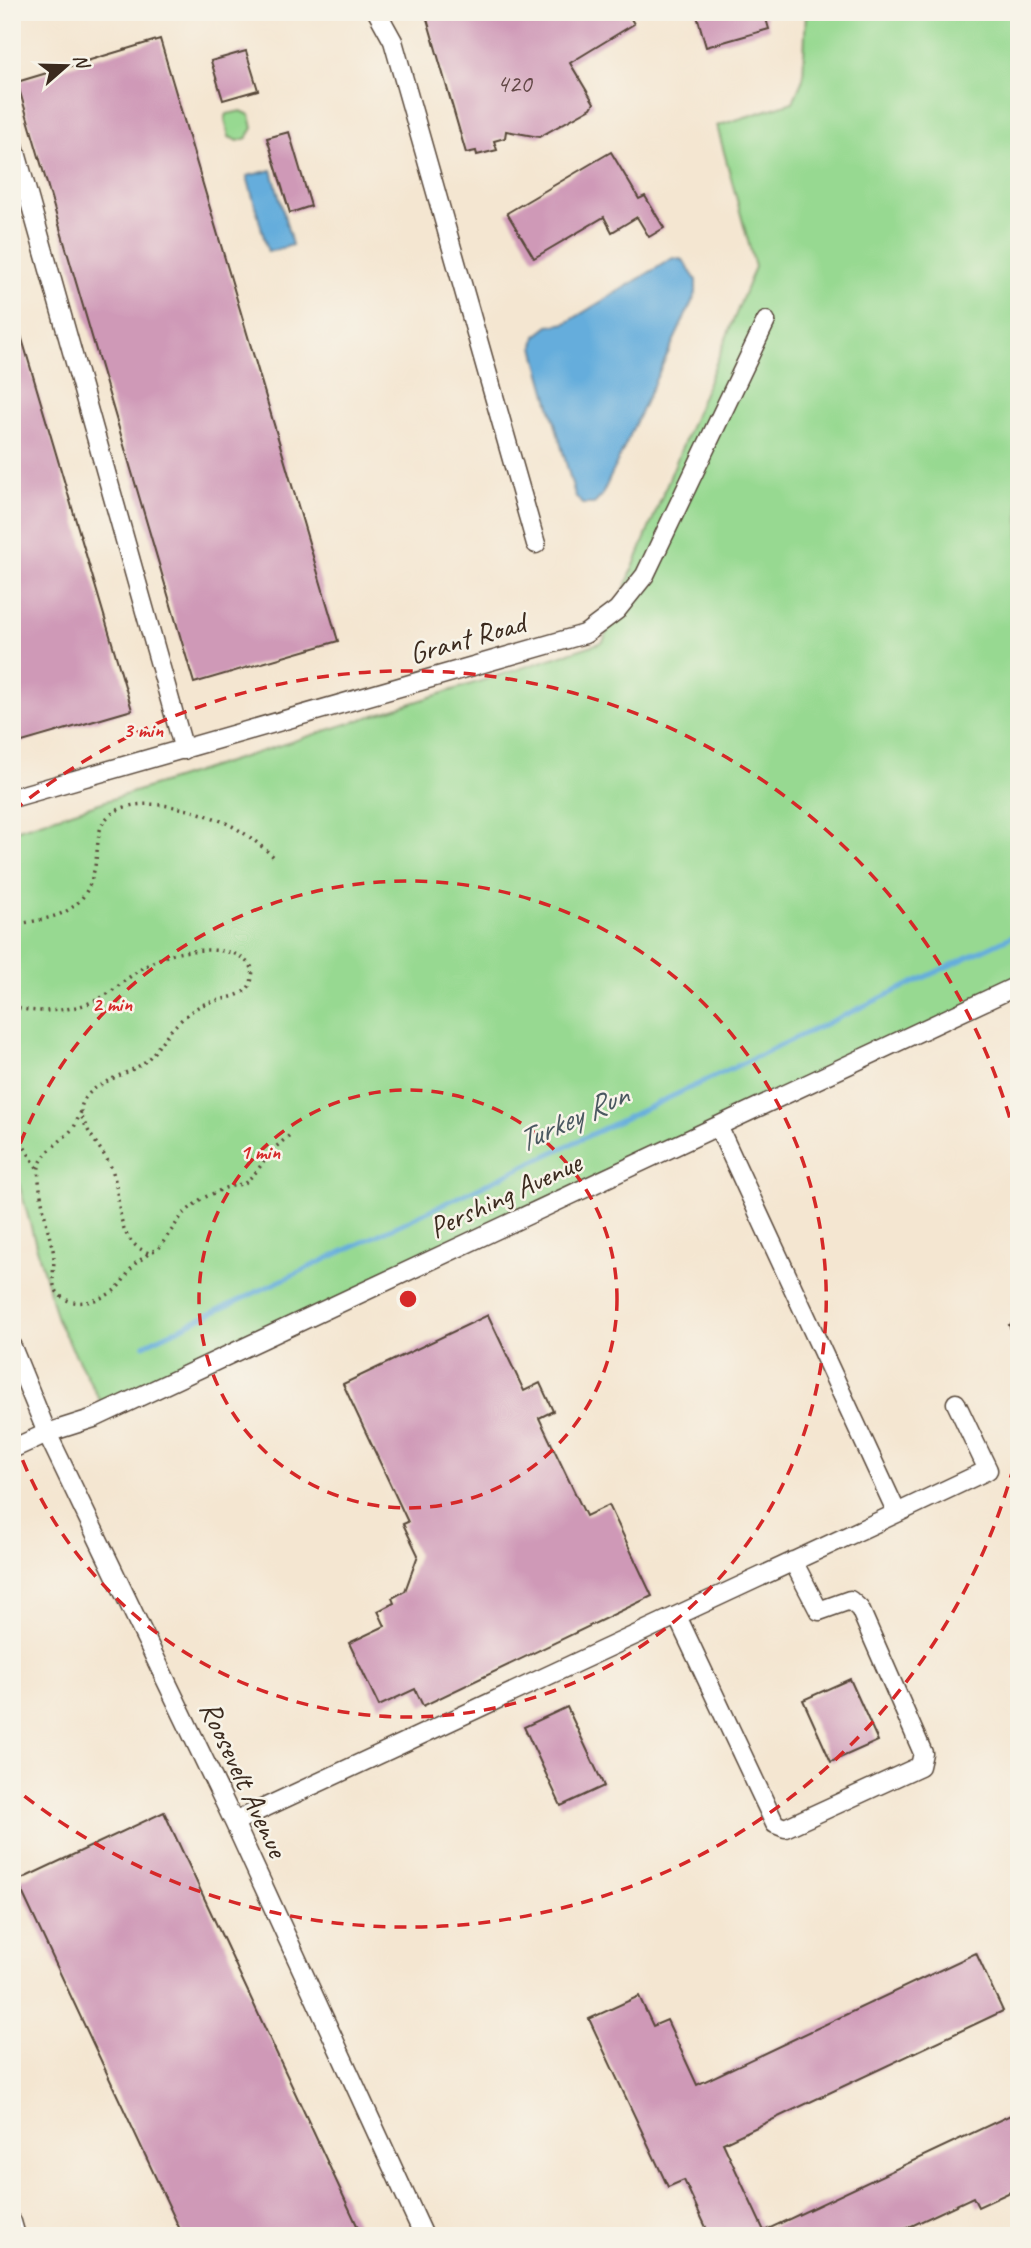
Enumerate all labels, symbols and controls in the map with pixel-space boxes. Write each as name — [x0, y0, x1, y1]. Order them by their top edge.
north arrow — [32, 32, 102, 102]
text: N — [68, 51, 95, 73]
house number: 420 — [496, 67, 534, 100]
street label: Grant Road — [405, 602, 533, 673]
text: 3 min — [123, 717, 163, 743]
text: 2 min — [92, 991, 132, 1017]
water label: Turkey Run — [510, 1073, 637, 1162]
text: 1 min — [240, 1139, 280, 1165]
street label: Pershing Avenue — [423, 1142, 589, 1247]
centre of rings — [396, 1287, 420, 1311]
street label: Roosevelt Avenue — [191, 1695, 298, 1865]

